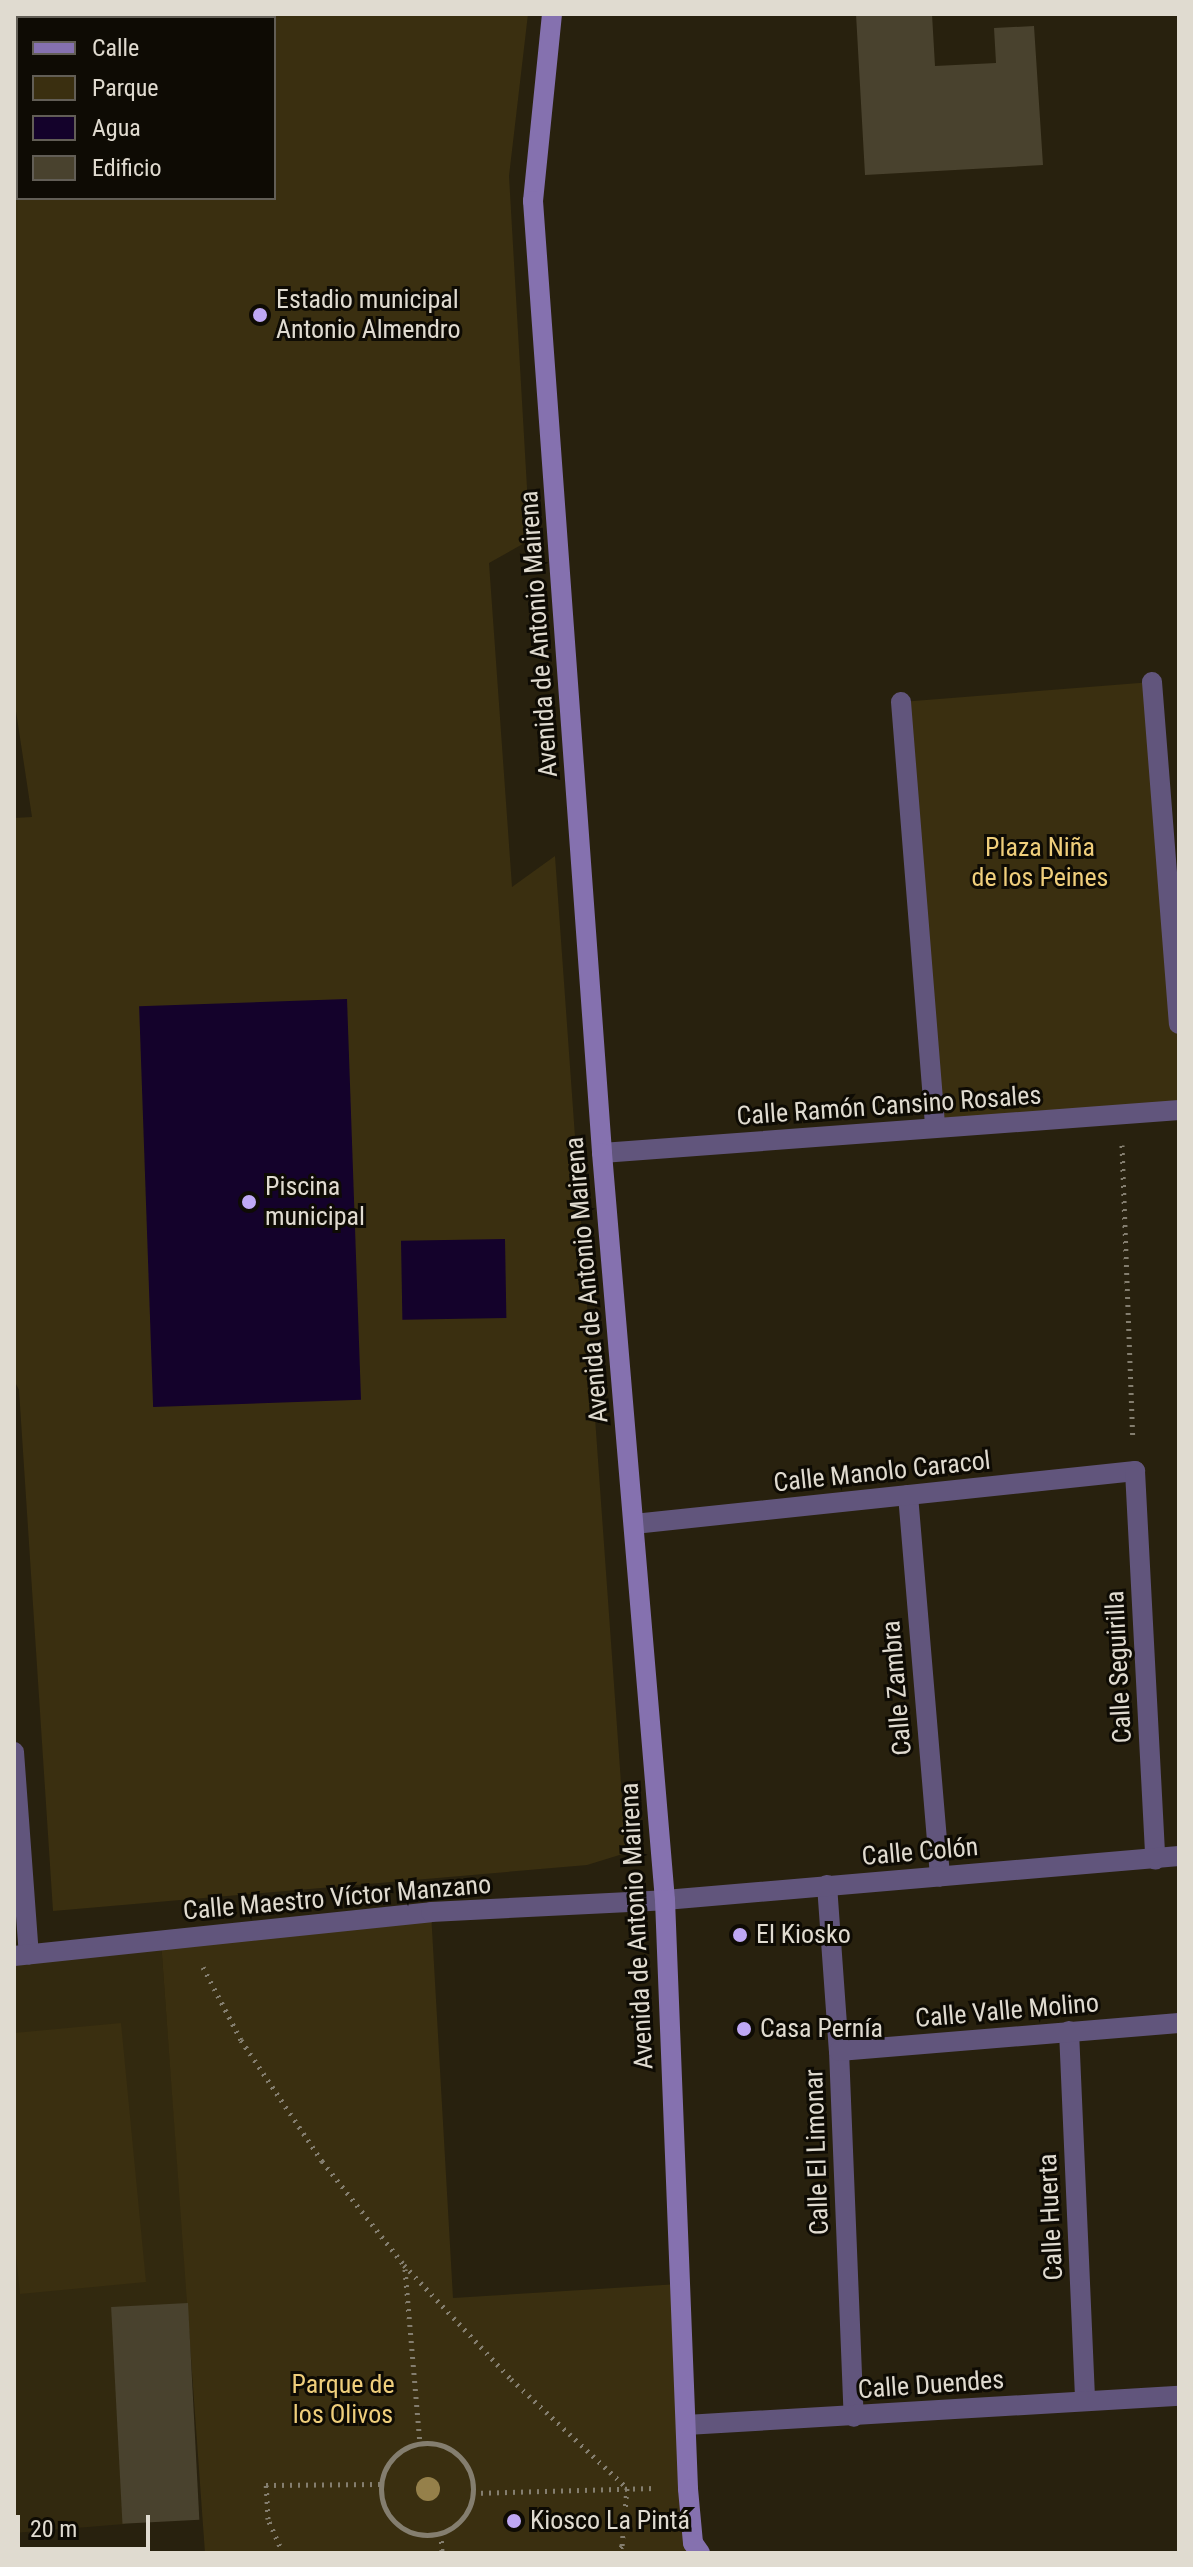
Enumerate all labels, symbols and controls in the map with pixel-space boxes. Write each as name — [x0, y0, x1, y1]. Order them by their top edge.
legend — [16, 16, 276, 200]
text: Calle — [92, 34, 139, 62]
text: Parque — [92, 74, 159, 102]
text: Agua — [92, 114, 141, 142]
text: Edificio — [92, 154, 162, 182]
place label: Estadio municipal Antonio Almendro — [276, 284, 461, 346]
marker: Estadio municipal Antonio Almendro — [251, 306, 269, 324]
street label: Avenida de Antonio Mairena — [513, 490, 565, 778]
park label: Plaza Niña de los Peines — [972, 832, 1108, 894]
street label: Calle Ramón Cansino Rosales — [736, 1080, 1042, 1132]
street label: Avenida de Antonio Mairena — [559, 1136, 615, 1424]
place label: Piscina municipal — [265, 1171, 365, 1232]
marker: Piscina municipal — [240, 1193, 258, 1211]
street label: Calle Manolo Caracol — [772, 1445, 992, 1499]
street label: Calle Seguirilla — [1099, 1590, 1139, 1744]
street label: Calle Zambra — [876, 1619, 918, 1757]
street label: Avenida de Antonio Mairena — [614, 1782, 660, 2070]
street label: Calle Colón — [861, 1831, 979, 1873]
street label: Calle Maestro Víctor Manzano — [182, 1869, 492, 1927]
place label: El Kiosko — [756, 1919, 851, 1951]
marker: El Kiosko — [731, 1926, 749, 1944]
street label: Calle Valle Molino — [914, 1987, 1100, 2035]
place label: Casa Pernía — [760, 2013, 883, 2045]
marker: Casa Pernía — [735, 2020, 753, 2038]
street label: Calle El Limonar — [799, 2068, 835, 2236]
street label: Calle Huerta — [1032, 2153, 1070, 2281]
street label: Calle Duendes — [857, 2364, 1005, 2406]
park label: Parque de los Olivos — [291, 2369, 395, 2430]
scale bar — [20, 2499, 154, 2549]
place label: Kiosco La Pintá — [530, 2505, 690, 2537]
marker: Kiosco La Pintá — [505, 2512, 523, 2530]
text: 20 m — [30, 2515, 77, 2543]

